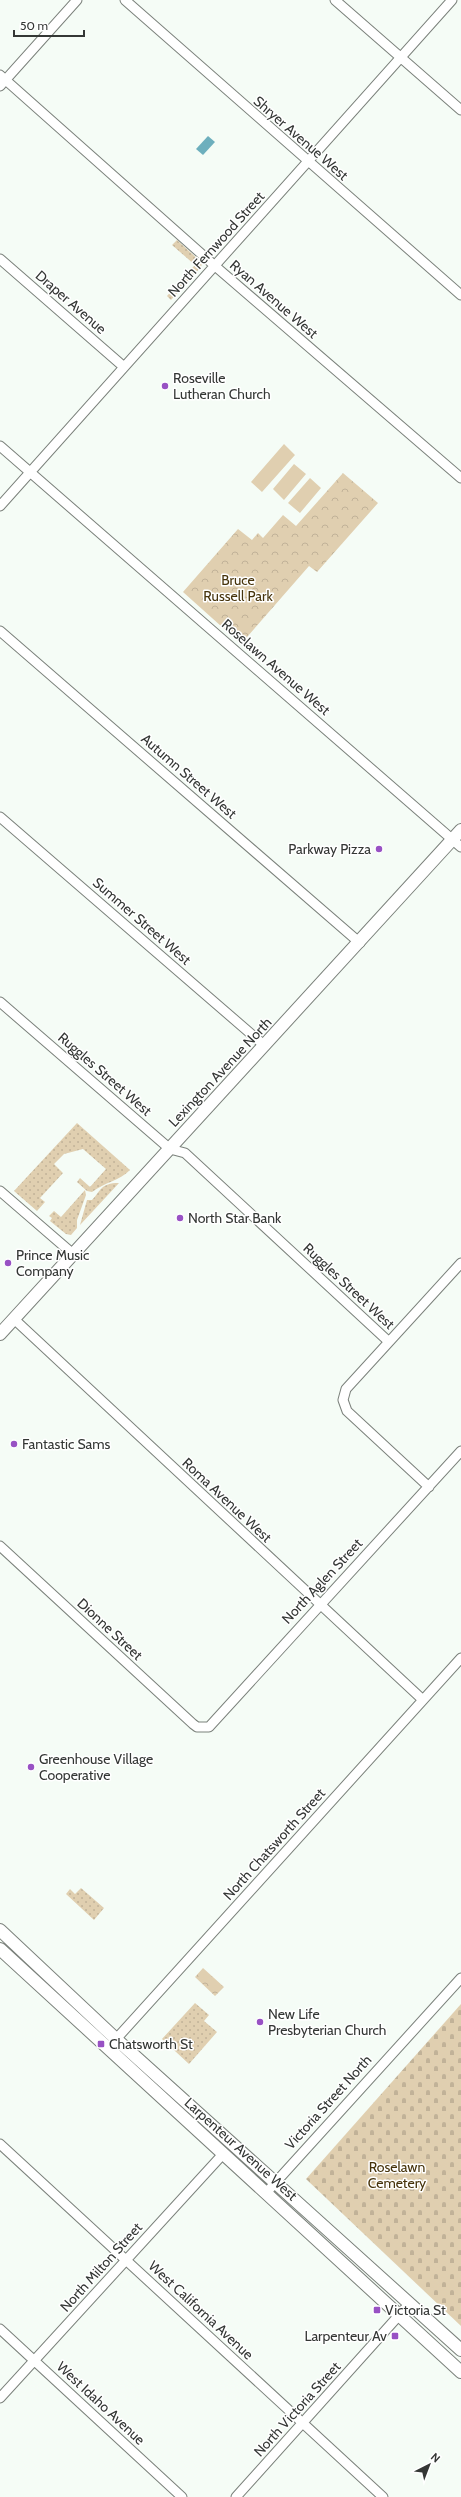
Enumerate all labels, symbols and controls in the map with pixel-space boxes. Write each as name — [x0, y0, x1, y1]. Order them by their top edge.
scale bar — [14, 12, 84, 38]
text: 50 m — [20, 18, 48, 33]
street label: Shryer Avenue West — [250, 92, 352, 184]
street label: North Fernwood Street — [164, 187, 268, 300]
street label: Ryan Avenue West — [226, 256, 322, 342]
street label: Draper Avenue — [32, 266, 110, 338]
place label: Roseville Lutheran Church — [173, 369, 270, 403]
marker: Roseville Lutheran Church — [160, 381, 170, 391]
park label: Bruce Russell Park — [203, 571, 273, 605]
street label: Roselawn Avenue West — [218, 615, 334, 719]
street label: Autumn Street West — [138, 730, 241, 823]
place label: Parkway Pizza — [288, 840, 371, 858]
marker: Parkway Pizza — [374, 844, 384, 854]
street label: Summer Street West — [89, 873, 195, 969]
street label: Lexington Avenue North — [165, 1013, 275, 1131]
street label: Ruggles Street West — [54, 1028, 156, 1120]
place label: North Star Bank — [188, 1209, 282, 1227]
marker: North Star Bank — [175, 1213, 185, 1223]
street label: Ruggles Street West — [300, 1239, 399, 1333]
place label: Prince Music Company — [16, 1246, 89, 1280]
marker: Prince Music Company — [3, 1258, 13, 1268]
place label: Fantastic Sams — [22, 1435, 111, 1453]
marker: Fantastic Sams — [9, 1439, 19, 1449]
street label: Roma Avenue West — [178, 1454, 276, 1546]
street label: North Aglen Street — [278, 1534, 366, 1627]
street label: Dionne Street — [74, 1594, 147, 1664]
place label: Greenhouse Village Cooperative — [39, 1750, 153, 1784]
marker: Greenhouse Village Cooperative — [26, 1762, 36, 1772]
street label: North Chatsworth Street — [219, 1784, 329, 1904]
place label: New Life Presbyterian Church — [268, 2005, 386, 2039]
marker: New Life Presbyterian Church — [255, 2017, 265, 2027]
place label: Chatsworth St — [109, 2035, 193, 2053]
marker: Chatsworth St — [96, 2039, 106, 2049]
street label: Victoria Street North — [281, 2051, 375, 2153]
street label: Larpenteur Avenue West — [181, 2094, 301, 2205]
park label: Roselawn Cemetery — [368, 2158, 426, 2192]
street label: North Milton Street — [56, 2218, 146, 2315]
street label: West California Avenue — [145, 2257, 257, 2363]
place label: Victoria St — [385, 2301, 446, 2319]
marker: Victoria St — [372, 2305, 382, 2315]
place label: Larpenteur Av — [304, 2327, 387, 2345]
marker: Larpenteur Av — [390, 2331, 400, 2341]
street label: West Idaho Avenue — [53, 2357, 149, 2449]
street label: North Victoria Street — [250, 2358, 344, 2460]
north arrow — [409, 2445, 449, 2485]
text: N — [428, 2450, 443, 2465]

